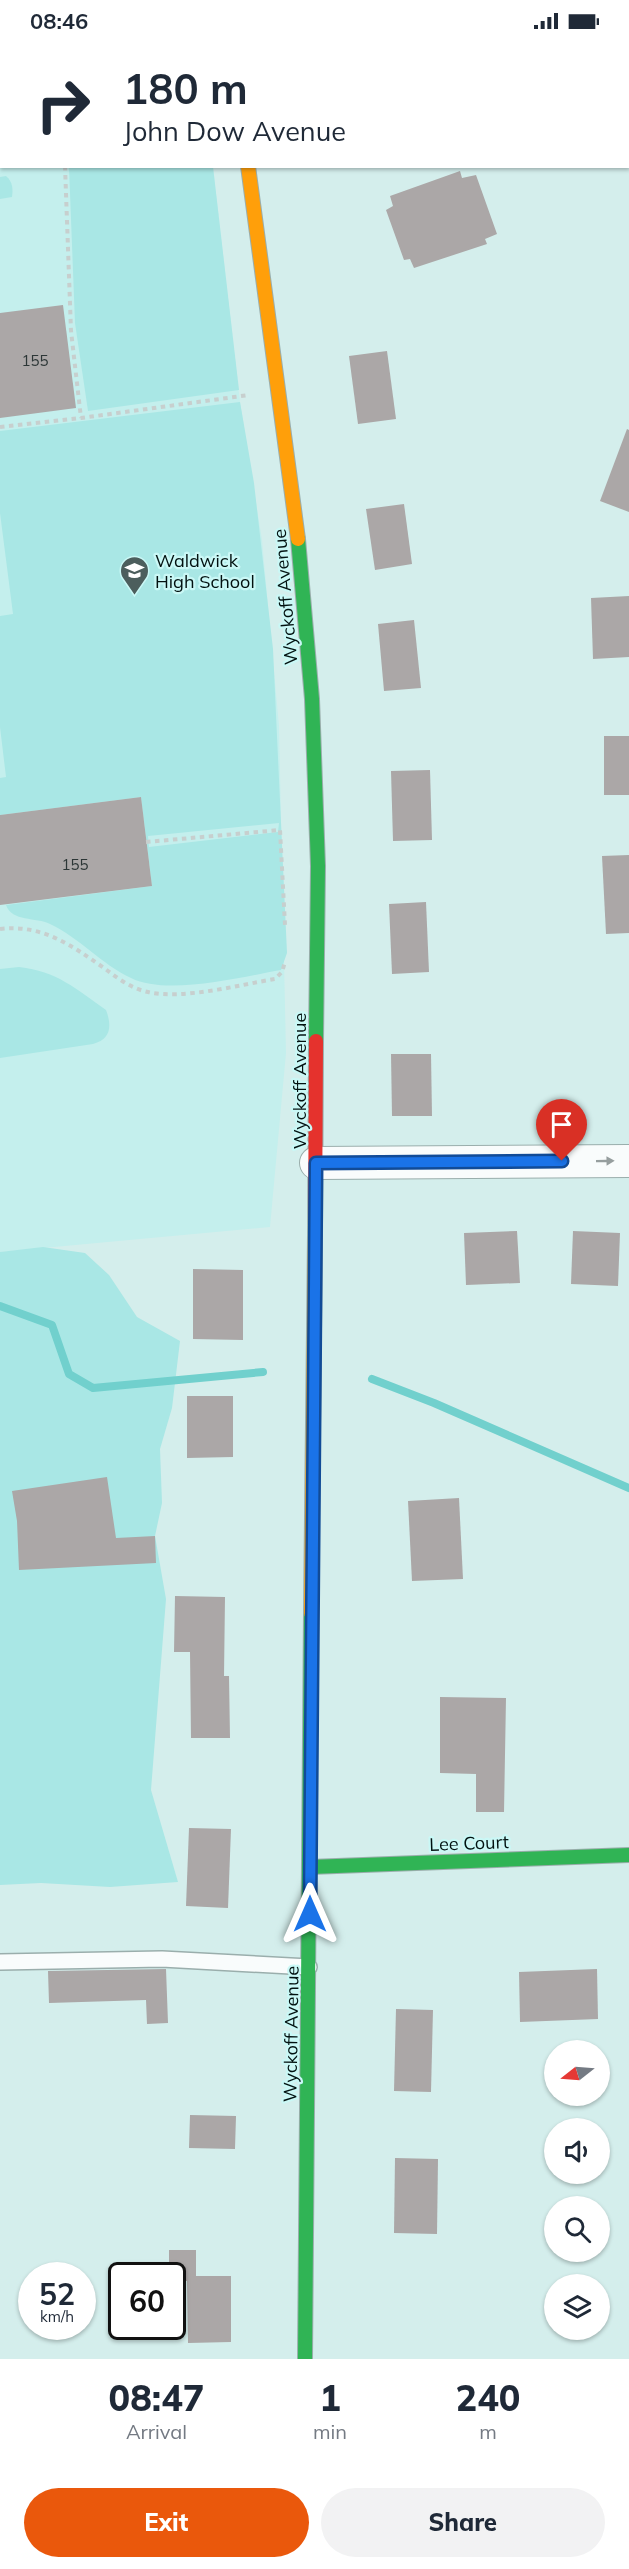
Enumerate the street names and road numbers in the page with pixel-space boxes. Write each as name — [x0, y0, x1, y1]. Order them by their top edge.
street label: Wyckoff Avenue — [268, 528, 302, 666]
street label: Wyckoff Avenue — [288, 1013, 311, 1149]
street label: Lee Court — [429, 1830, 509, 1856]
street label: Wyckoff Avenue — [278, 1966, 304, 2102]

